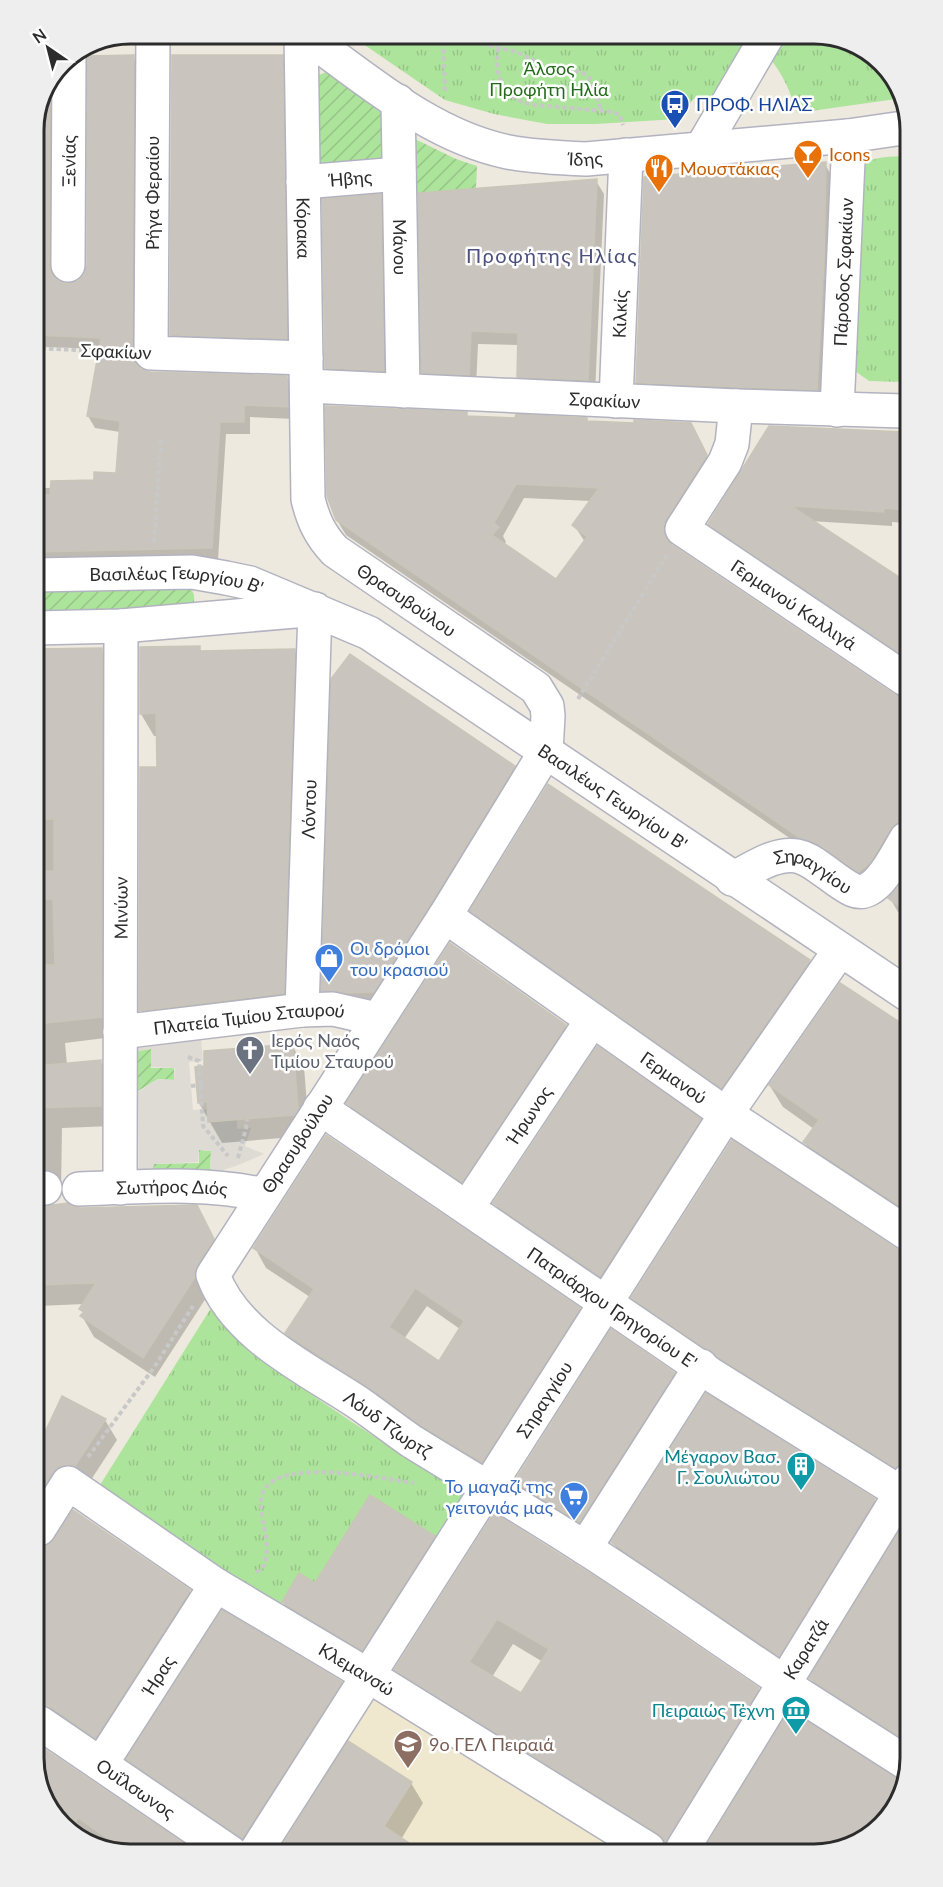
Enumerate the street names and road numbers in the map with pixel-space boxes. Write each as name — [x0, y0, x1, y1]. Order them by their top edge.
street label: Ξενίας — [57, 134, 80, 187]
street label: Ρήγα Φεραίου — [141, 136, 163, 250]
street label: Ίδης — [566, 147, 604, 170]
street label: Ήβης — [327, 165, 374, 191]
street label: Κόρακα — [292, 197, 315, 259]
street label: Πάροδος Σφακίων — [829, 197, 857, 347]
street label: Μάνου — [389, 219, 412, 275]
street label: Κιλκίς — [608, 289, 632, 339]
street label: Σφακίων — [80, 339, 152, 363]
street label: Σφακίων — [569, 387, 641, 413]
street label: Γερμανού Καλλιγά — [727, 554, 861, 655]
street label: Θρασυβούλου — [353, 558, 460, 641]
street label: Βασιλέως Γεωργίου Β' — [89, 560, 267, 598]
street label: Βασιλέως Γεωργίου Β' — [534, 739, 692, 855]
street label: Λόντου — [297, 779, 320, 839]
street label: Σηραγγίου — [771, 844, 856, 898]
street label: Μινύων — [109, 876, 132, 940]
street label: Πλατεία Τιμίου Σταυρού — [152, 998, 347, 1039]
street label: Γερμανού — [637, 1046, 711, 1108]
street label: Ήρωνος — [501, 1081, 557, 1150]
street label: Θρασυβούλου — [256, 1089, 338, 1197]
street label: Σωτήρος Διός — [116, 1175, 229, 1200]
street label: Πατριάρχου Γρηγορίου Ε' — [523, 1242, 702, 1373]
street label: Σηραγγίου — [512, 1357, 577, 1442]
street label: Λόυδ Τζωρτζ — [340, 1386, 436, 1462]
street label: Καρατζά — [778, 1614, 833, 1683]
street label: Κλεμανσώ — [315, 1638, 399, 1700]
street label: Ήρας — [136, 1650, 179, 1700]
street label: Ουΐλσωνος — [92, 1754, 180, 1823]

